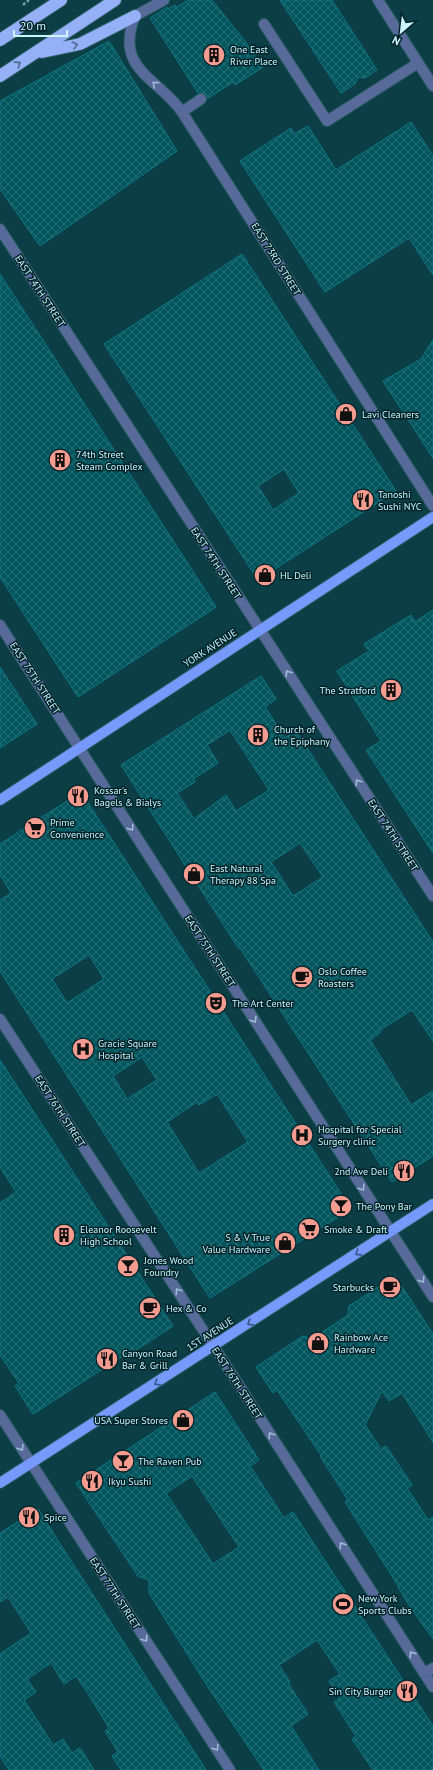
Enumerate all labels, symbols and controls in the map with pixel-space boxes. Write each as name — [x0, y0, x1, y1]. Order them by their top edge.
scale bar — [14, 12, 67, 38]
north arrow — [381, 12, 421, 52]
text: 20 m — [20, 18, 46, 33]
text: N — [390, 33, 403, 49]
one-way arrow — [71, 41, 78, 49]
building icon: One East River Place — [201, 42, 227, 68]
place label: One East River Place — [230, 43, 277, 68]
one-way arrow — [14, 62, 21, 69]
one-way arrow — [152, 82, 160, 89]
street label: EAST 73RD STREET — [248, 220, 304, 298]
street label: EAST 74TH STREET — [12, 253, 68, 330]
shop icon: Lavi Cleaners — [333, 401, 359, 427]
place label: Lavi Cleaners — [362, 408, 419, 421]
building icon: 74th Street Steam Complex — [47, 447, 73, 473]
place label: 74th Street Steam Complex — [76, 448, 143, 473]
restaurant icon: Tanoshi Sushi NYC — [350, 487, 376, 513]
place label: Tanoshi Sushi NYC — [378, 488, 422, 513]
street label: EAST 74TH STREET — [188, 525, 244, 602]
shop icon: HL Deli — [252, 562, 278, 588]
place label: HL Deli — [280, 569, 311, 582]
street label: YORK AVENUE — [181, 626, 239, 670]
street label: EAST 75TH STREET — [7, 640, 63, 717]
one-way arrow — [285, 670, 292, 677]
building icon: The Stratford — [378, 677, 404, 703]
place label: The Stratford — [320, 684, 376, 697]
building icon: Church of the Epiphany — [245, 722, 271, 748]
place label: Church of the Epiphany — [274, 723, 330, 748]
one-way arrow — [356, 779, 363, 786]
restaurant icon: Kossar's Bagels & Bialys — [65, 783, 91, 809]
place label: Kossar's Bagels & Bialys — [94, 784, 161, 809]
street label: EAST 74TH STREET — [365, 797, 421, 874]
supermarket icon: Prime Convenience — [22, 815, 48, 841]
place label: Prime Convenience — [50, 816, 104, 841]
one-way arrow — [126, 823, 133, 830]
shop icon: East Natural Therapy 88 Spa — [181, 861, 207, 887]
place label: East Natural Therapy 88 Spa — [210, 862, 276, 887]
street label: EAST 75TH STREET — [182, 913, 238, 990]
cafe icon: Oslo Coffee Roasters — [289, 964, 315, 990]
place label: Oslo Coffee Roasters — [318, 965, 367, 990]
theatre icon: The Art Center — [203, 990, 229, 1016]
place label: The Art Center — [232, 997, 294, 1010]
one-way arrow — [249, 1016, 257, 1023]
hospital icon: Gracie Square Hospital — [70, 1036, 96, 1062]
place label: Gracie Square Hospital — [98, 1037, 157, 1062]
street label: EAST 76TH STREET — [32, 1073, 88, 1150]
hospital icon: Hospital for Special Surgery clinic — [289, 1122, 315, 1148]
place label: Hospital for Special Surgery clinic — [318, 1123, 402, 1148]
restaurant icon: 2nd Ave Deli — [391, 1158, 417, 1184]
place label: 2nd Ave Deli — [334, 1165, 388, 1178]
one-way arrow — [357, 1184, 365, 1191]
bar icon: The Pony Bar — [328, 1193, 354, 1219]
place label: The Pony Bar — [356, 1200, 413, 1213]
supermarket icon: Smoke & Draft — [296, 1216, 322, 1242]
building icon: Eleanor Roosevelt High School — [51, 1222, 77, 1248]
place label: Eleanor Roosevelt High School — [80, 1223, 157, 1248]
place label: Smoke & Draft — [324, 1223, 388, 1236]
shop icon: S & V True Value Hardware — [272, 1230, 298, 1256]
place label: S & V True Value Hardware — [202, 1231, 270, 1256]
one-way arrow — [355, 1248, 362, 1256]
bar icon: Jones Wood Foundry — [115, 1253, 141, 1279]
place label: Jones Wood Foundry — [143, 1254, 193, 1279]
cafe icon: Starbucks — [377, 1274, 403, 1300]
one-way arrow — [417, 1276, 424, 1283]
place label: Starbucks — [333, 1281, 374, 1294]
one-way arrow — [175, 1288, 182, 1295]
cafe icon: Hex & Co — [137, 1295, 163, 1321]
place label: Hex & Co — [166, 1302, 207, 1315]
street label: 1ST AVENUE — [184, 1314, 236, 1354]
one-way arrow — [247, 1319, 254, 1326]
shop icon: Rainbow Ace Hardware — [305, 1330, 331, 1356]
place label: Rainbow Ace Hardware — [334, 1331, 388, 1356]
street label: EAST 76TH STREET — [209, 1345, 265, 1422]
restaurant icon: Canyon Road Bar & Grill — [94, 1346, 120, 1372]
place label: Canyon Road Bar & Grill — [122, 1347, 177, 1372]
one-way arrow — [154, 1378, 161, 1385]
shop icon: USA Super Stores — [170, 1407, 196, 1433]
place label: USA Super Stores — [94, 1414, 168, 1427]
one-way arrow — [269, 1432, 276, 1439]
one-way arrow — [16, 1444, 24, 1451]
bar icon: The Raven Pub — [110, 1448, 136, 1474]
place label: The Raven Pub — [138, 1455, 202, 1468]
restaurant icon: Ikyu Sushi — [79, 1468, 105, 1494]
place label: Ikyu Sushi — [108, 1475, 151, 1488]
restaurant icon: Spice — [16, 1504, 42, 1530]
place label: Spice — [44, 1511, 67, 1524]
one-way arrow — [339, 1542, 346, 1549]
street label: EAST 77TH STREET — [87, 1555, 143, 1632]
sports icon: New York Sports Clubs — [330, 1591, 356, 1617]
place label: New York Sports Clubs — [358, 1592, 412, 1617]
one-way arrow — [140, 1635, 148, 1642]
one-way arrow — [409, 1651, 417, 1658]
restaurant icon: Sin City Burger — [394, 1678, 420, 1704]
place label: Sin City Burger — [329, 1685, 393, 1698]
one-way arrow — [211, 1744, 219, 1751]

